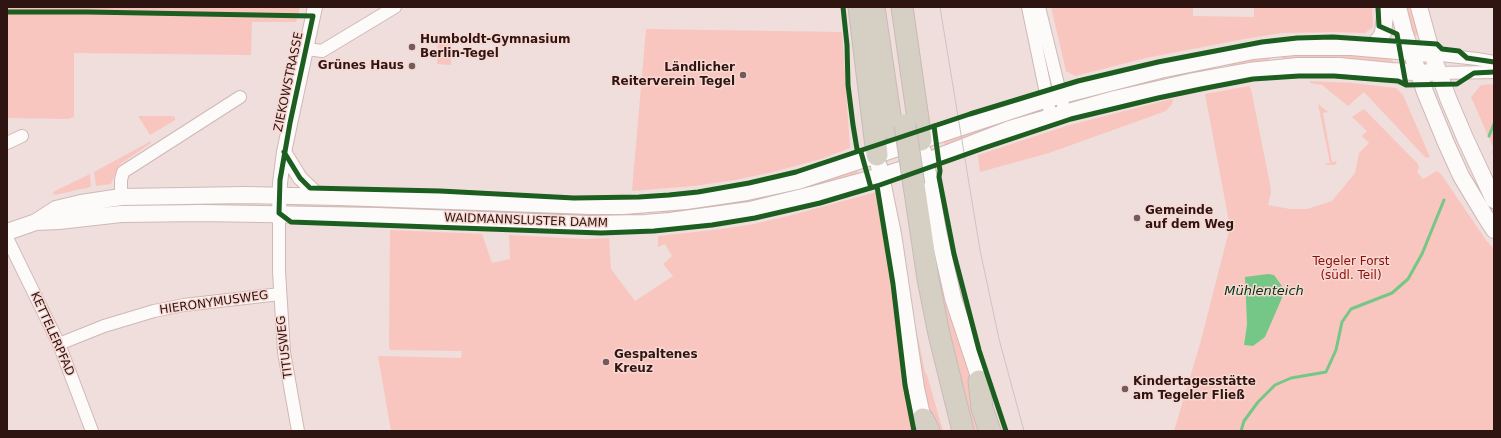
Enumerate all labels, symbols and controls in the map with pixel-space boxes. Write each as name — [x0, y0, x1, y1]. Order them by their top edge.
street label: ZIEKOWSTRASSE — [271, 31, 307, 133]
place label: Humboldt-Gymnasium Berlin-Tegel — [420, 33, 570, 61]
marker: Humboldt-Gymnasium Berlin-Tegel — [407, 42, 417, 52]
place label: Grünes Haus — [318, 59, 404, 73]
marker: Grünes Haus — [407, 61, 417, 71]
place label: Ländlicher Reiterverein Tegel — [611, 61, 735, 89]
marker: Ländlicher Reiterverein Tegel — [738, 70, 748, 80]
place label: Gemeinde auf dem Weg — [1145, 204, 1234, 232]
street label: WAIDMANNSLUSTER DAMM — [444, 211, 608, 231]
marker: Gemeinde auf dem Weg — [1132, 213, 1142, 223]
park label: Tegeler Forst (südl. Teil) — [1313, 255, 1389, 283]
water label: Mühlenteich — [1224, 284, 1304, 300]
street label: HIERONYMUSWEG — [159, 288, 269, 318]
street label: KETTELERPFAD — [27, 290, 77, 378]
street label: TITUSWEG — [274, 315, 296, 379]
place label: Gespaltenes Kreuz — [614, 348, 698, 376]
marker: Gespaltenes Kreuz — [601, 357, 611, 367]
place label: Kindertagesstätte am Tegeler Fließ — [1133, 375, 1256, 403]
marker: Kindertagesstätte am Tegeler Fließ — [1120, 384, 1130, 394]

